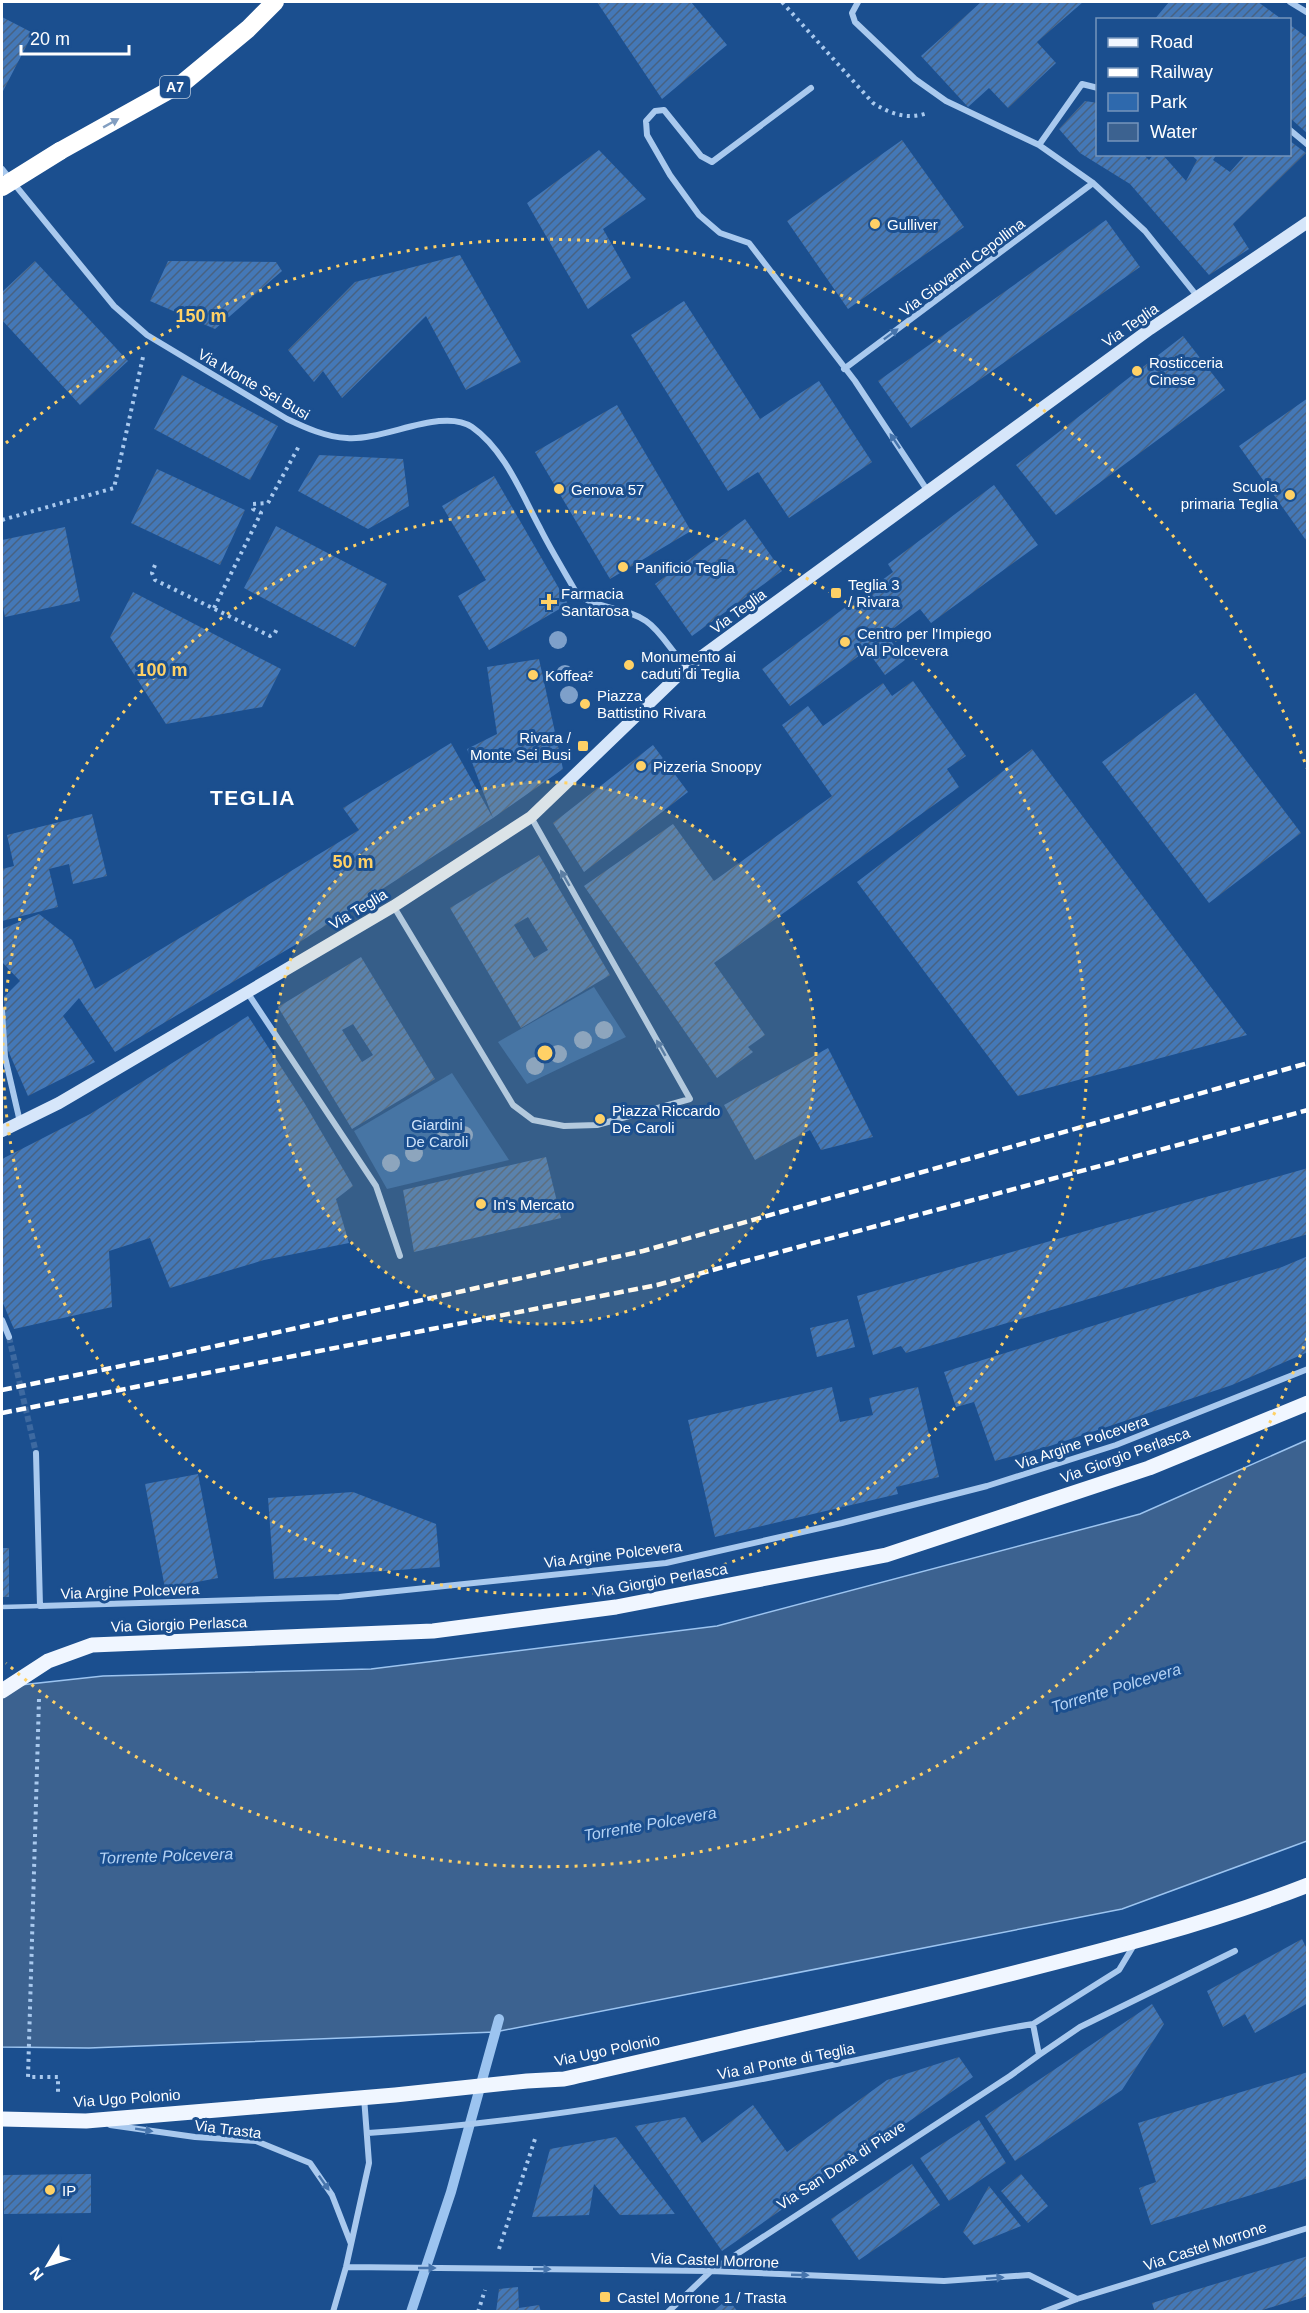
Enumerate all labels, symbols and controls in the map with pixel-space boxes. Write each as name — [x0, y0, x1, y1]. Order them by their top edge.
scale bar — [21, 18, 129, 56]
legend — [1096, 18, 1291, 156]
text: 20 m — [30, 29, 70, 49]
text: Road — [1150, 32, 1193, 52]
text: Railway — [1150, 62, 1213, 82]
road number: A7 — [160, 76, 190, 98]
text: Park — [1150, 92, 1188, 112]
one-way arrow — [103, 118, 120, 128]
text: Water — [1150, 122, 1197, 142]
street label: Via Giovanni Cepollina — [896, 214, 1028, 319]
place label: Gulliver — [887, 216, 938, 233]
marker: Gulliver — [868, 217, 882, 231]
street label: Via Teglia — [1099, 299, 1162, 350]
text: 150 m — [175, 306, 227, 326]
one-way arrow — [883, 328, 899, 340]
street label: Via Monte Sei Busi — [195, 345, 313, 423]
place label: Rosticceria Cinese — [1149, 354, 1224, 388]
marker: Rosticceria Cinese — [1130, 364, 1144, 378]
one-way arrow — [889, 434, 901, 450]
place label: Scuola primaria Teglia — [1181, 478, 1279, 512]
place label: Genova 57 — [571, 481, 644, 498]
marker: Genova 57 — [552, 482, 566, 496]
marker: Scuola primaria Teglia — [1283, 488, 1297, 502]
place label: Panificio Teglia — [635, 559, 735, 576]
marker: Panificio Teglia — [616, 560, 630, 574]
place label: Teglia 3 / Rivara — [848, 576, 900, 610]
place label: Farmacia Santarosa — [561, 585, 630, 619]
street label: Via Teglia — [707, 585, 770, 637]
marker: Teglia 3 / Rivara — [829, 586, 843, 600]
marker: Farmacia Santarosa — [542, 595, 556, 609]
place label: Centro per l'Impiego Val Polcevera — [857, 625, 992, 659]
marker: Centro per l'Impiego Val Polcevera — [838, 635, 852, 649]
place label: Monumento ai caduti di Teglia — [641, 648, 741, 682]
marker: Monumento ai caduti di Teglia — [622, 658, 636, 672]
text: 100 m — [136, 660, 188, 680]
place label: Koffea² — [545, 667, 593, 684]
marker: Koffea² — [526, 668, 540, 682]
place label: Piazza Battistino Rivara — [597, 687, 707, 721]
marker: Piazza Battistino Rivara — [578, 697, 592, 711]
place label: Rivara / Monte Sei Busi — [470, 729, 572, 763]
marker: Rivara / Monte Sei Busi — [576, 739, 590, 753]
place label: Pizzeria Snoopy — [653, 758, 762, 775]
marker: Pizzeria Snoopy — [634, 759, 648, 773]
district label: TEGLIA — [210, 786, 296, 809]
text: 50 m — [332, 852, 374, 872]
one-way arrow — [560, 869, 570, 886]
street label: Via Teglia — [326, 885, 391, 933]
one-way arrow — [656, 1040, 667, 1056]
centre of rings — [535, 1043, 555, 1063]
place label: Piazza Riccardo De Caroli — [612, 1102, 720, 1136]
marker: Piazza Riccardo De Caroli — [593, 1112, 607, 1126]
park label: Giardini De Caroli — [406, 1116, 468, 1150]
place label: In's Mercato — [493, 1196, 574, 1213]
marker: In's Mercato — [474, 1197, 488, 1211]
street label: Via Argine Polcevera — [1014, 1411, 1151, 1473]
street label: Via Giorgio Perlasca — [1058, 1423, 1193, 1486]
street label: Via Argine Polcevera — [543, 1537, 684, 1571]
street label: Via Giorgio Perlasca — [591, 1560, 729, 1600]
street label: Via Argine Polcevera — [60, 1580, 200, 1602]
street label: Via Giorgio Perlasca — [111, 1613, 248, 1635]
water label: Torrente Polcevera — [1049, 1660, 1183, 1716]
water label: Torrente Polcevera — [582, 1804, 718, 1844]
water label: Torrente Polcevera — [98, 1845, 234, 1867]
street label: Via Ugo Polonio — [553, 2031, 661, 2069]
street label: Via al Ponte di Teglia — [716, 2039, 857, 2083]
street label: Via Ugo Polonio — [73, 2086, 181, 2110]
street label: Via Trasta — [194, 2116, 263, 2142]
street label: Via San Donà di Piave — [774, 2117, 908, 2213]
one-way arrow — [135, 2125, 154, 2134]
one-way arrow — [318, 2175, 329, 2191]
place label: IP — [62, 2182, 76, 2199]
marker: IP — [43, 2183, 57, 2197]
street label: Via Castel Morrone — [1141, 2218, 1269, 2274]
north arrow — [18, 2235, 78, 2295]
street label: Via Castel Morrone — [651, 2249, 779, 2271]
one-way arrow — [417, 2263, 436, 2273]
text: N — [26, 2264, 47, 2284]
one-way arrow — [533, 2264, 552, 2274]
one-way arrow — [791, 2270, 810, 2280]
one-way arrow — [985, 2273, 1004, 2282]
place label: Castel Morrone 1 / Trasta — [617, 2289, 787, 2306]
marker: Castel Morrone 1 / Trasta — [598, 2290, 612, 2304]

